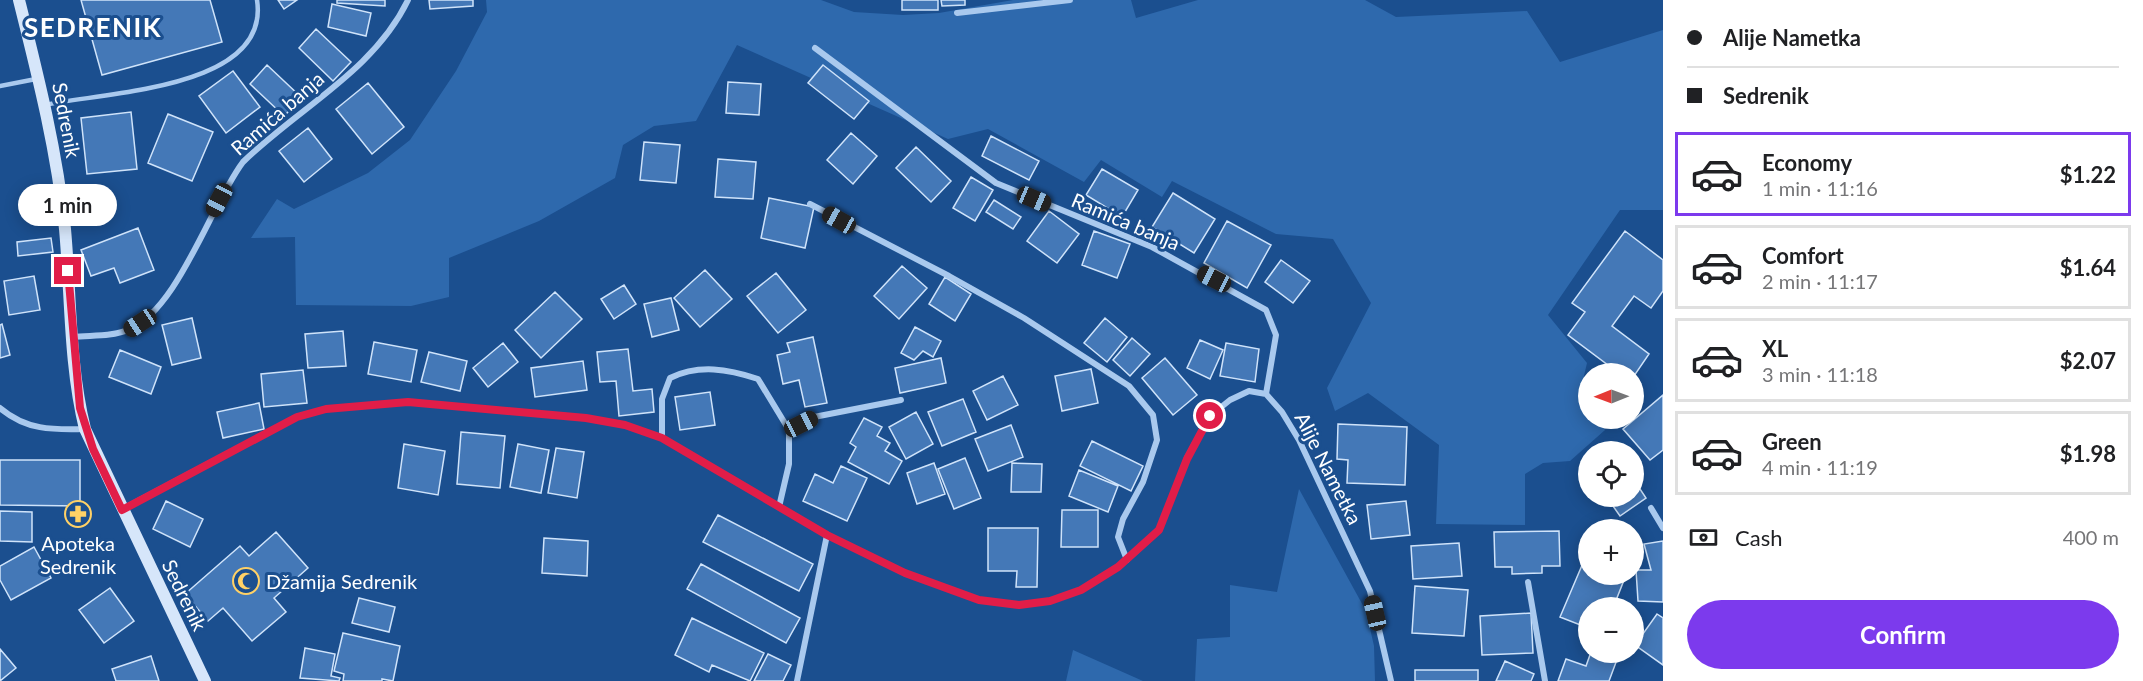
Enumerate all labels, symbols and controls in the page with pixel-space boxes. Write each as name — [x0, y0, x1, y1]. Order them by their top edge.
district label: SEDRENIK — [24, 11, 162, 43]
text: Alije Nametka — [1723, 24, 1861, 51]
street label: Ramića banja — [226, 66, 328, 160]
street label: Sedrenik — [48, 80, 86, 160]
text: Sedrenik — [1723, 82, 1809, 109]
icon: car — [1690, 147, 1744, 201]
text: Economy — [1762, 149, 1852, 176]
text: $1.22 — [2060, 161, 2116, 188]
text: 1 min · 11:16 — [1762, 176, 1878, 200]
car — [203, 180, 235, 220]
callout: 1 min — [19, 184, 118, 226]
car — [1014, 184, 1054, 214]
street label: Ramića banja — [1068, 187, 1184, 255]
text: 1 min — [43, 193, 92, 217]
car — [819, 203, 859, 237]
icon: car — [1690, 240, 1744, 294]
text: Comfort — [1762, 242, 1844, 269]
text: $1.64 — [2060, 254, 2116, 281]
route end — [54, 257, 81, 284]
car — [1194, 263, 1234, 295]
text: 2 min · 11:17 — [1762, 269, 1878, 293]
car — [120, 306, 160, 340]
icon: car — [1690, 333, 1744, 387]
text: XL — [1762, 335, 1788, 362]
text: $2.07 — [2060, 347, 2116, 374]
text: 3 min · 11:18 — [1762, 362, 1878, 386]
north arrow — [1578, 363, 1644, 429]
map controls — [1578, 363, 1644, 663]
route start — [1196, 402, 1223, 429]
car — [781, 408, 821, 440]
street label: Alije Nametka — [1290, 408, 1368, 528]
icon: car — [1690, 426, 1744, 480]
text: Green — [1762, 428, 1822, 455]
text: $1.98 — [2060, 440, 2116, 467]
button: locate — [1578, 441, 1644, 507]
text: 4 min · 11:19 — [1762, 455, 1878, 479]
pharmacy icon: Apoteka Sedrenik — [63, 499, 93, 529]
button: + — [1578, 519, 1644, 585]
icon: cash — [1687, 521, 1720, 554]
text: Cash — [1735, 524, 1782, 551]
text: 400 m — [2063, 525, 2119, 549]
place label: Apoteka Sedrenik — [40, 531, 117, 578]
street label: Sedrenik — [158, 556, 213, 635]
mosque icon: Džamija Sedrenik — [231, 566, 261, 596]
place label: Džamija Sedrenik — [266, 569, 418, 593]
car — [1362, 593, 1388, 633]
button: − — [1578, 597, 1644, 663]
button: Confirm — [1687, 600, 2119, 669]

